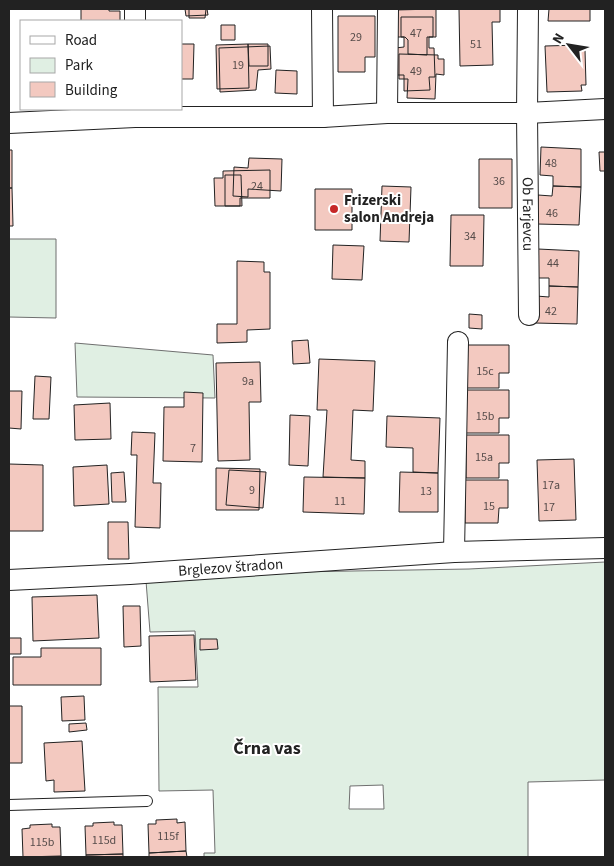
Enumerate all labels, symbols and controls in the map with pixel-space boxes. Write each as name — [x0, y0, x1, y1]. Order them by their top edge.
legend — [20, 20, 182, 110]
north arrow — [544, 20, 594, 70]
house number: 47 — [410, 25, 422, 42]
house number: 29 — [350, 29, 362, 46]
text: Road — [65, 30, 97, 51]
text: N — [548, 30, 570, 48]
house number: 51 — [470, 36, 482, 53]
text: Park — [65, 55, 94, 76]
house number: 19 — [232, 57, 244, 74]
house number: 49 — [410, 63, 422, 80]
text: Building — [65, 80, 118, 101]
house number: 48 — [545, 155, 557, 172]
house number: 36 — [493, 173, 505, 190]
street label: Ob Farjevcu — [517, 177, 539, 251]
house number: 24 — [251, 178, 263, 195]
place label: Frizerski salon Andreja — [344, 190, 434, 228]
marker: Frizerski salon Andreja — [328, 203, 340, 215]
house number: 46 — [546, 205, 558, 222]
house number: 34 — [464, 228, 476, 245]
house number: 44 — [547, 255, 559, 272]
house number: 42 — [545, 303, 557, 320]
house number: 15c — [476, 363, 494, 380]
house number: 9a — [242, 373, 254, 390]
house number: 15b — [476, 408, 495, 425]
house number: 7 — [190, 440, 196, 457]
house number: 15a — [475, 449, 493, 466]
house number: 17a — [542, 477, 560, 494]
house number: 9 — [249, 482, 255, 499]
house number: 13 — [420, 483, 432, 500]
house number: 11 — [334, 493, 346, 510]
house number: 15 — [483, 498, 495, 515]
house number: 17 — [543, 499, 555, 516]
street label: Brglezov štradon — [177, 553, 284, 581]
district label: Črna vas — [233, 736, 301, 761]
house number: 115f — [157, 828, 179, 845]
house number: 115d — [92, 832, 116, 849]
house number: 115b — [30, 834, 55, 851]

